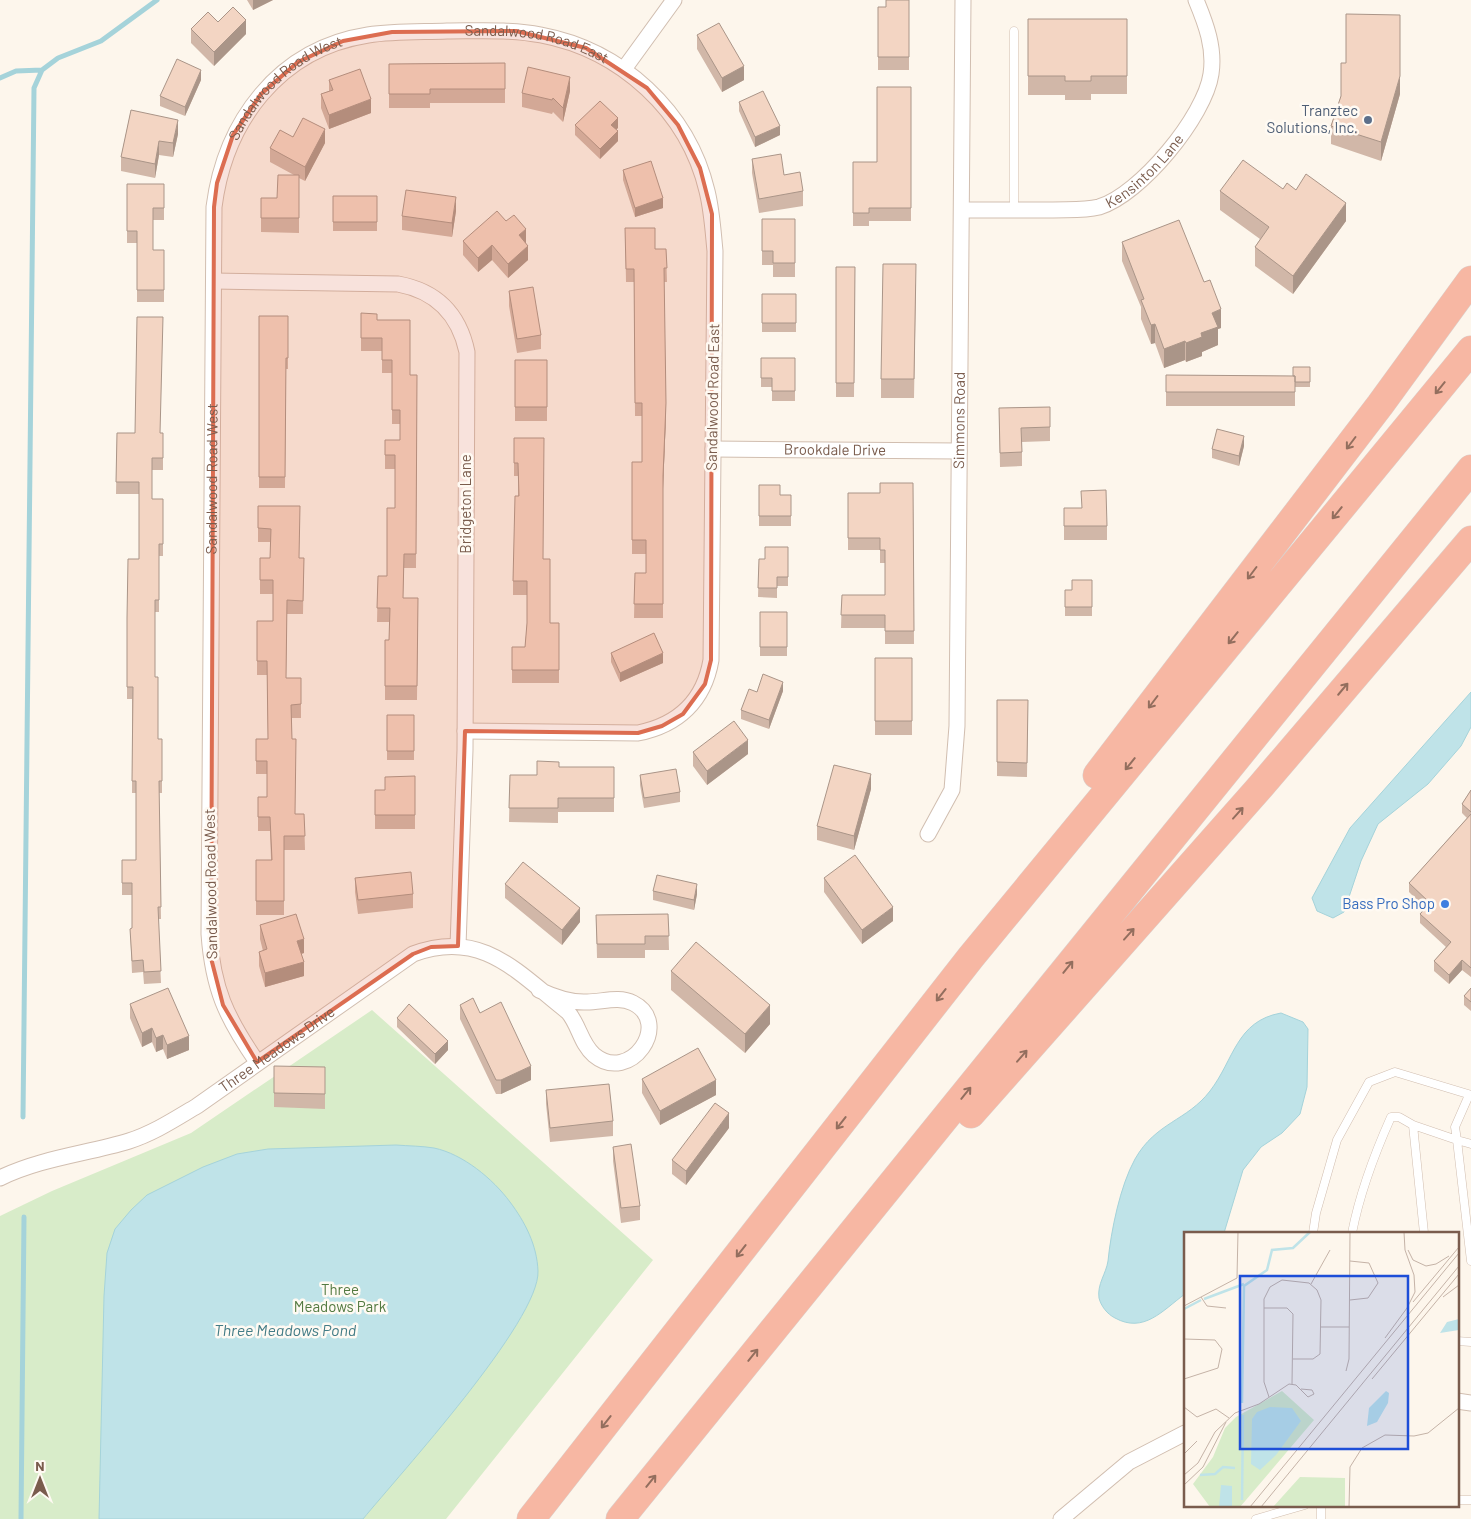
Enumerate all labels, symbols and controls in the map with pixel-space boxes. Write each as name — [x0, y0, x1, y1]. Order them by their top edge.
street label: Sandalwood Road East — [464, 21, 612, 66]
street label: Sandalwood Road West — [224, 31, 344, 143]
place label: Tranztec Solutions, Inc. — [1266, 101, 1358, 136]
marker: Tranztec Solutions, Inc. — [1362, 114, 1374, 126]
street label: Kensinton Lane — [1102, 130, 1187, 211]
street label: Sandalwood Road East — [702, 323, 722, 471]
street label: Simmons Road — [949, 372, 968, 469]
one-way arrow — [1434, 381, 1446, 394]
street label: Sandalwood Road West — [202, 403, 221, 554]
one-way arrow — [1345, 436, 1356, 449]
street label: Brookdale Drive — [784, 440, 886, 458]
street label: Bridgeton Lane — [456, 454, 474, 554]
one-way arrow — [1331, 506, 1342, 519]
one-way arrow — [1247, 566, 1258, 579]
one-way arrow — [1228, 632, 1239, 645]
one-way arrow — [1338, 683, 1349, 696]
one-way arrow — [1148, 695, 1159, 708]
one-way arrow — [1125, 757, 1136, 770]
one-way arrow — [1232, 806, 1243, 819]
street label: Sandalwood Road West — [200, 808, 220, 960]
place label: Bass Pro Shop — [1342, 894, 1435, 912]
marker: Bass Pro Shop — [1439, 898, 1451, 910]
one-way arrow — [1123, 927, 1135, 940]
one-way arrow — [1063, 960, 1074, 973]
one-way arrow — [936, 988, 946, 1002]
street label: Three Meadows Drive — [215, 1002, 338, 1096]
one-way arrow — [1017, 1050, 1028, 1063]
one-way arrow — [960, 1087, 971, 1100]
one-way arrow — [835, 1116, 846, 1129]
inset map — [1184, 1232, 1458, 1506]
one-way arrow — [735, 1244, 746, 1257]
park label: Three Meadows Park — [294, 1280, 387, 1315]
water label: Three Meadows Pond — [214, 1320, 357, 1339]
one-way arrow — [748, 1349, 759, 1362]
one-way arrow — [601, 1415, 612, 1428]
north arrow — [15, 1454, 65, 1504]
text: N — [35, 1457, 45, 1474]
one-way arrow — [645, 1475, 656, 1488]

